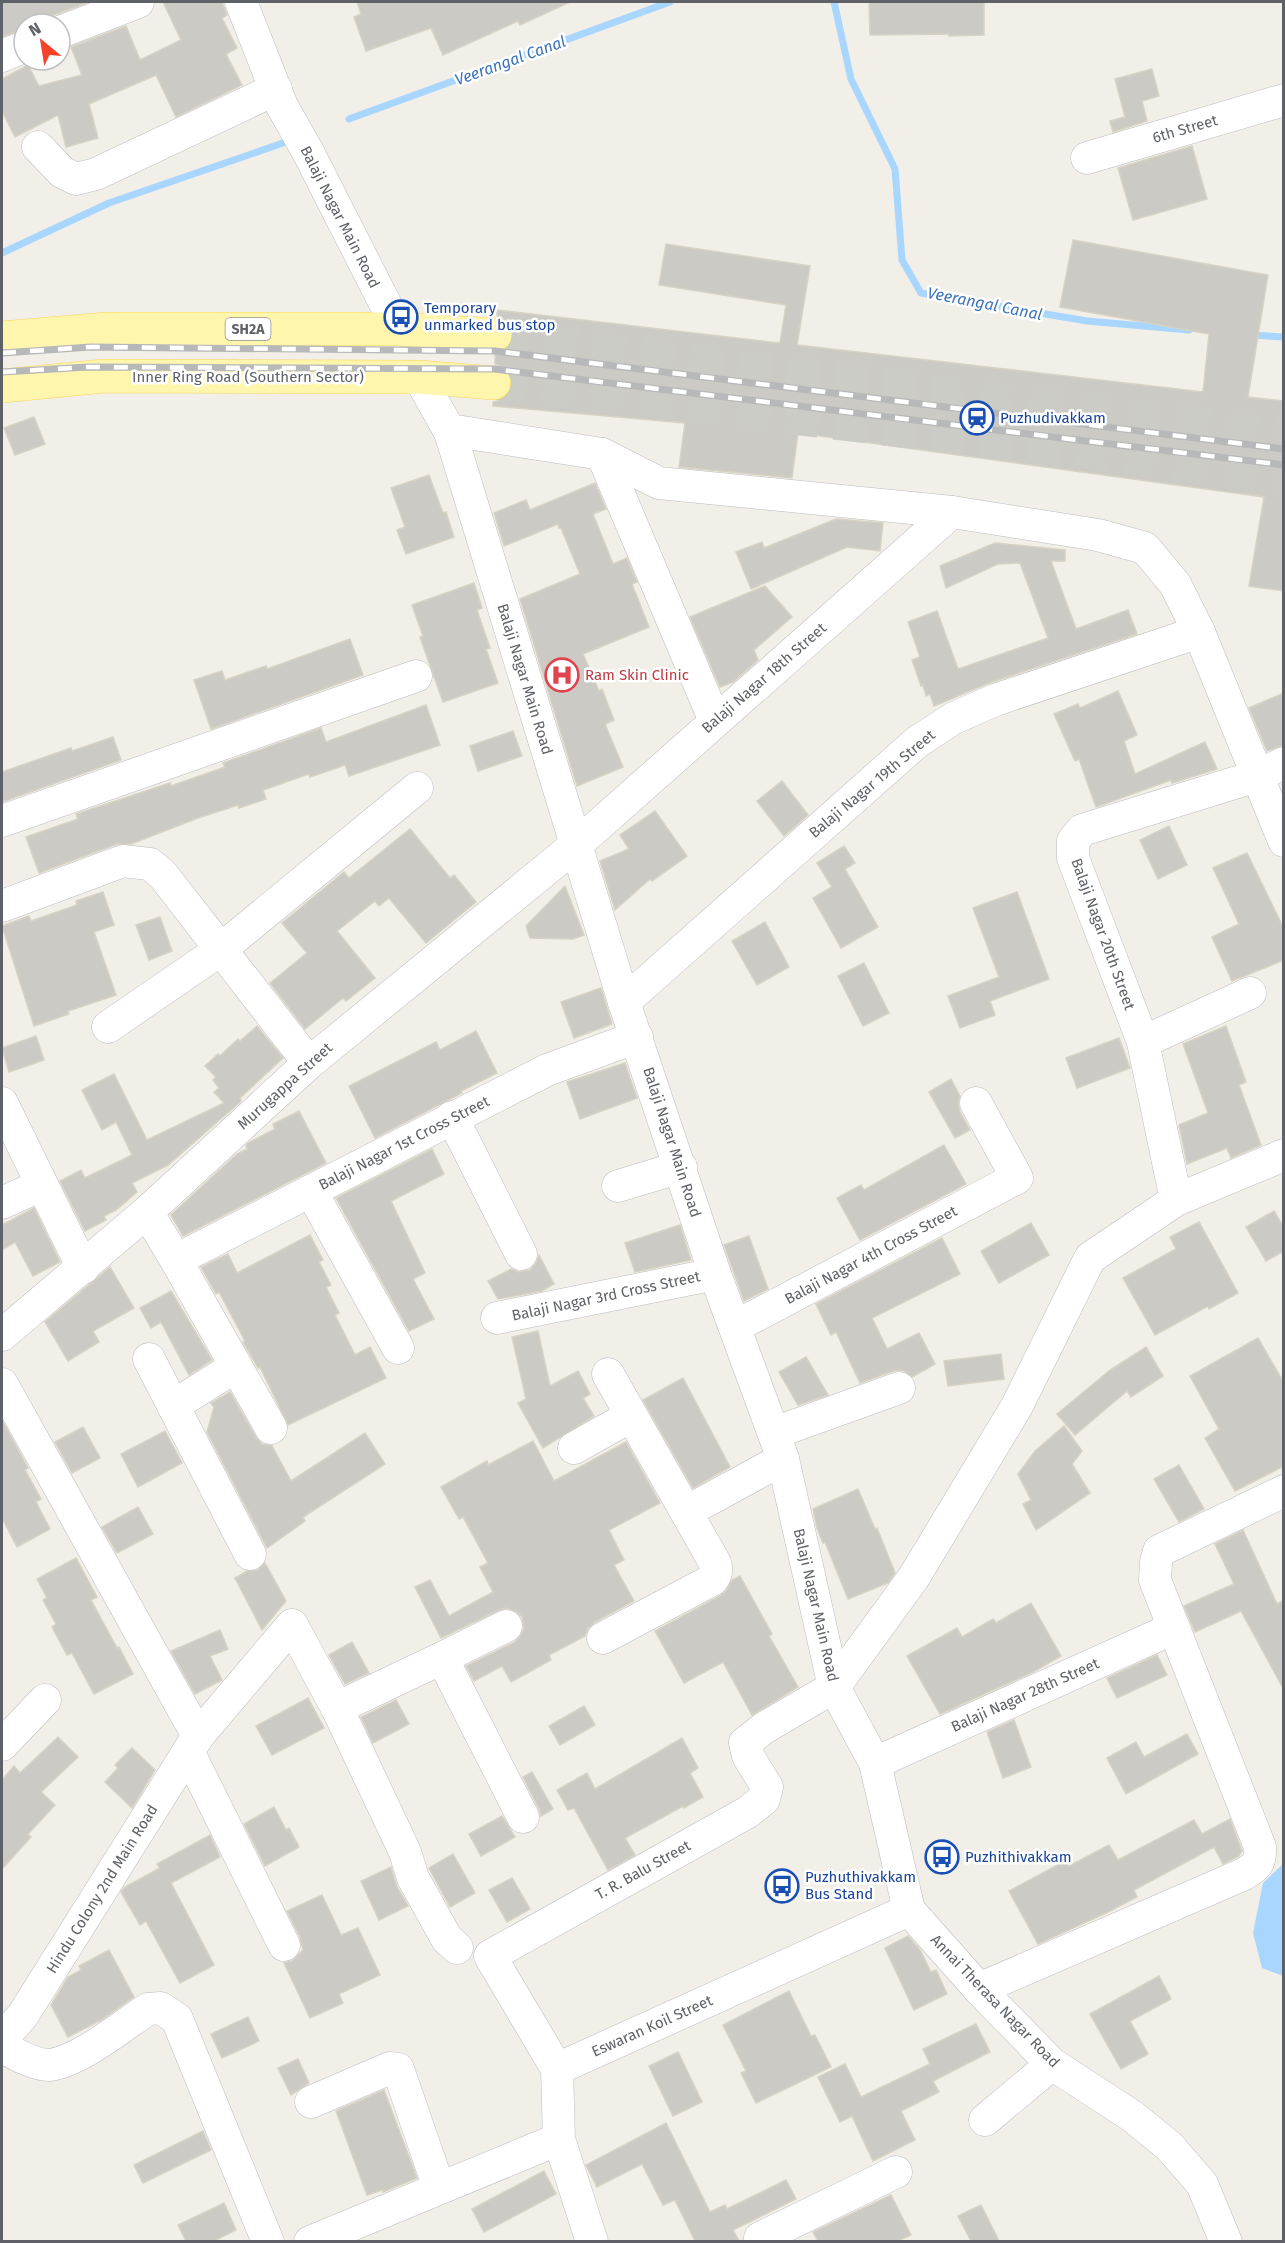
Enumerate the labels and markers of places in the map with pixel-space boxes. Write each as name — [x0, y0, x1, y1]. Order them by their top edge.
bus stop icon: Temporary unmarked bus stop — [383, 299, 419, 335]
place label: Temporary unmarked bus stop — [424, 299, 555, 334]
station icon: Puzhudivakkam — [959, 400, 995, 436]
place label: Puzhudivakkam — [1000, 409, 1106, 427]
hospital icon: Ram Skin Clinic — [544, 657, 580, 693]
place label: Ram Skin Clinic — [585, 666, 689, 684]
bus stop icon: Puzhithivakkam — [924, 1839, 960, 1875]
place label: Puzhithivakkam — [965, 1848, 1072, 1866]
bus stop icon: Puzhuthivakkam Bus Stand — [764, 1868, 800, 1904]
place label: Puzhuthivakkam Bus Stand — [805, 1868, 916, 1903]

